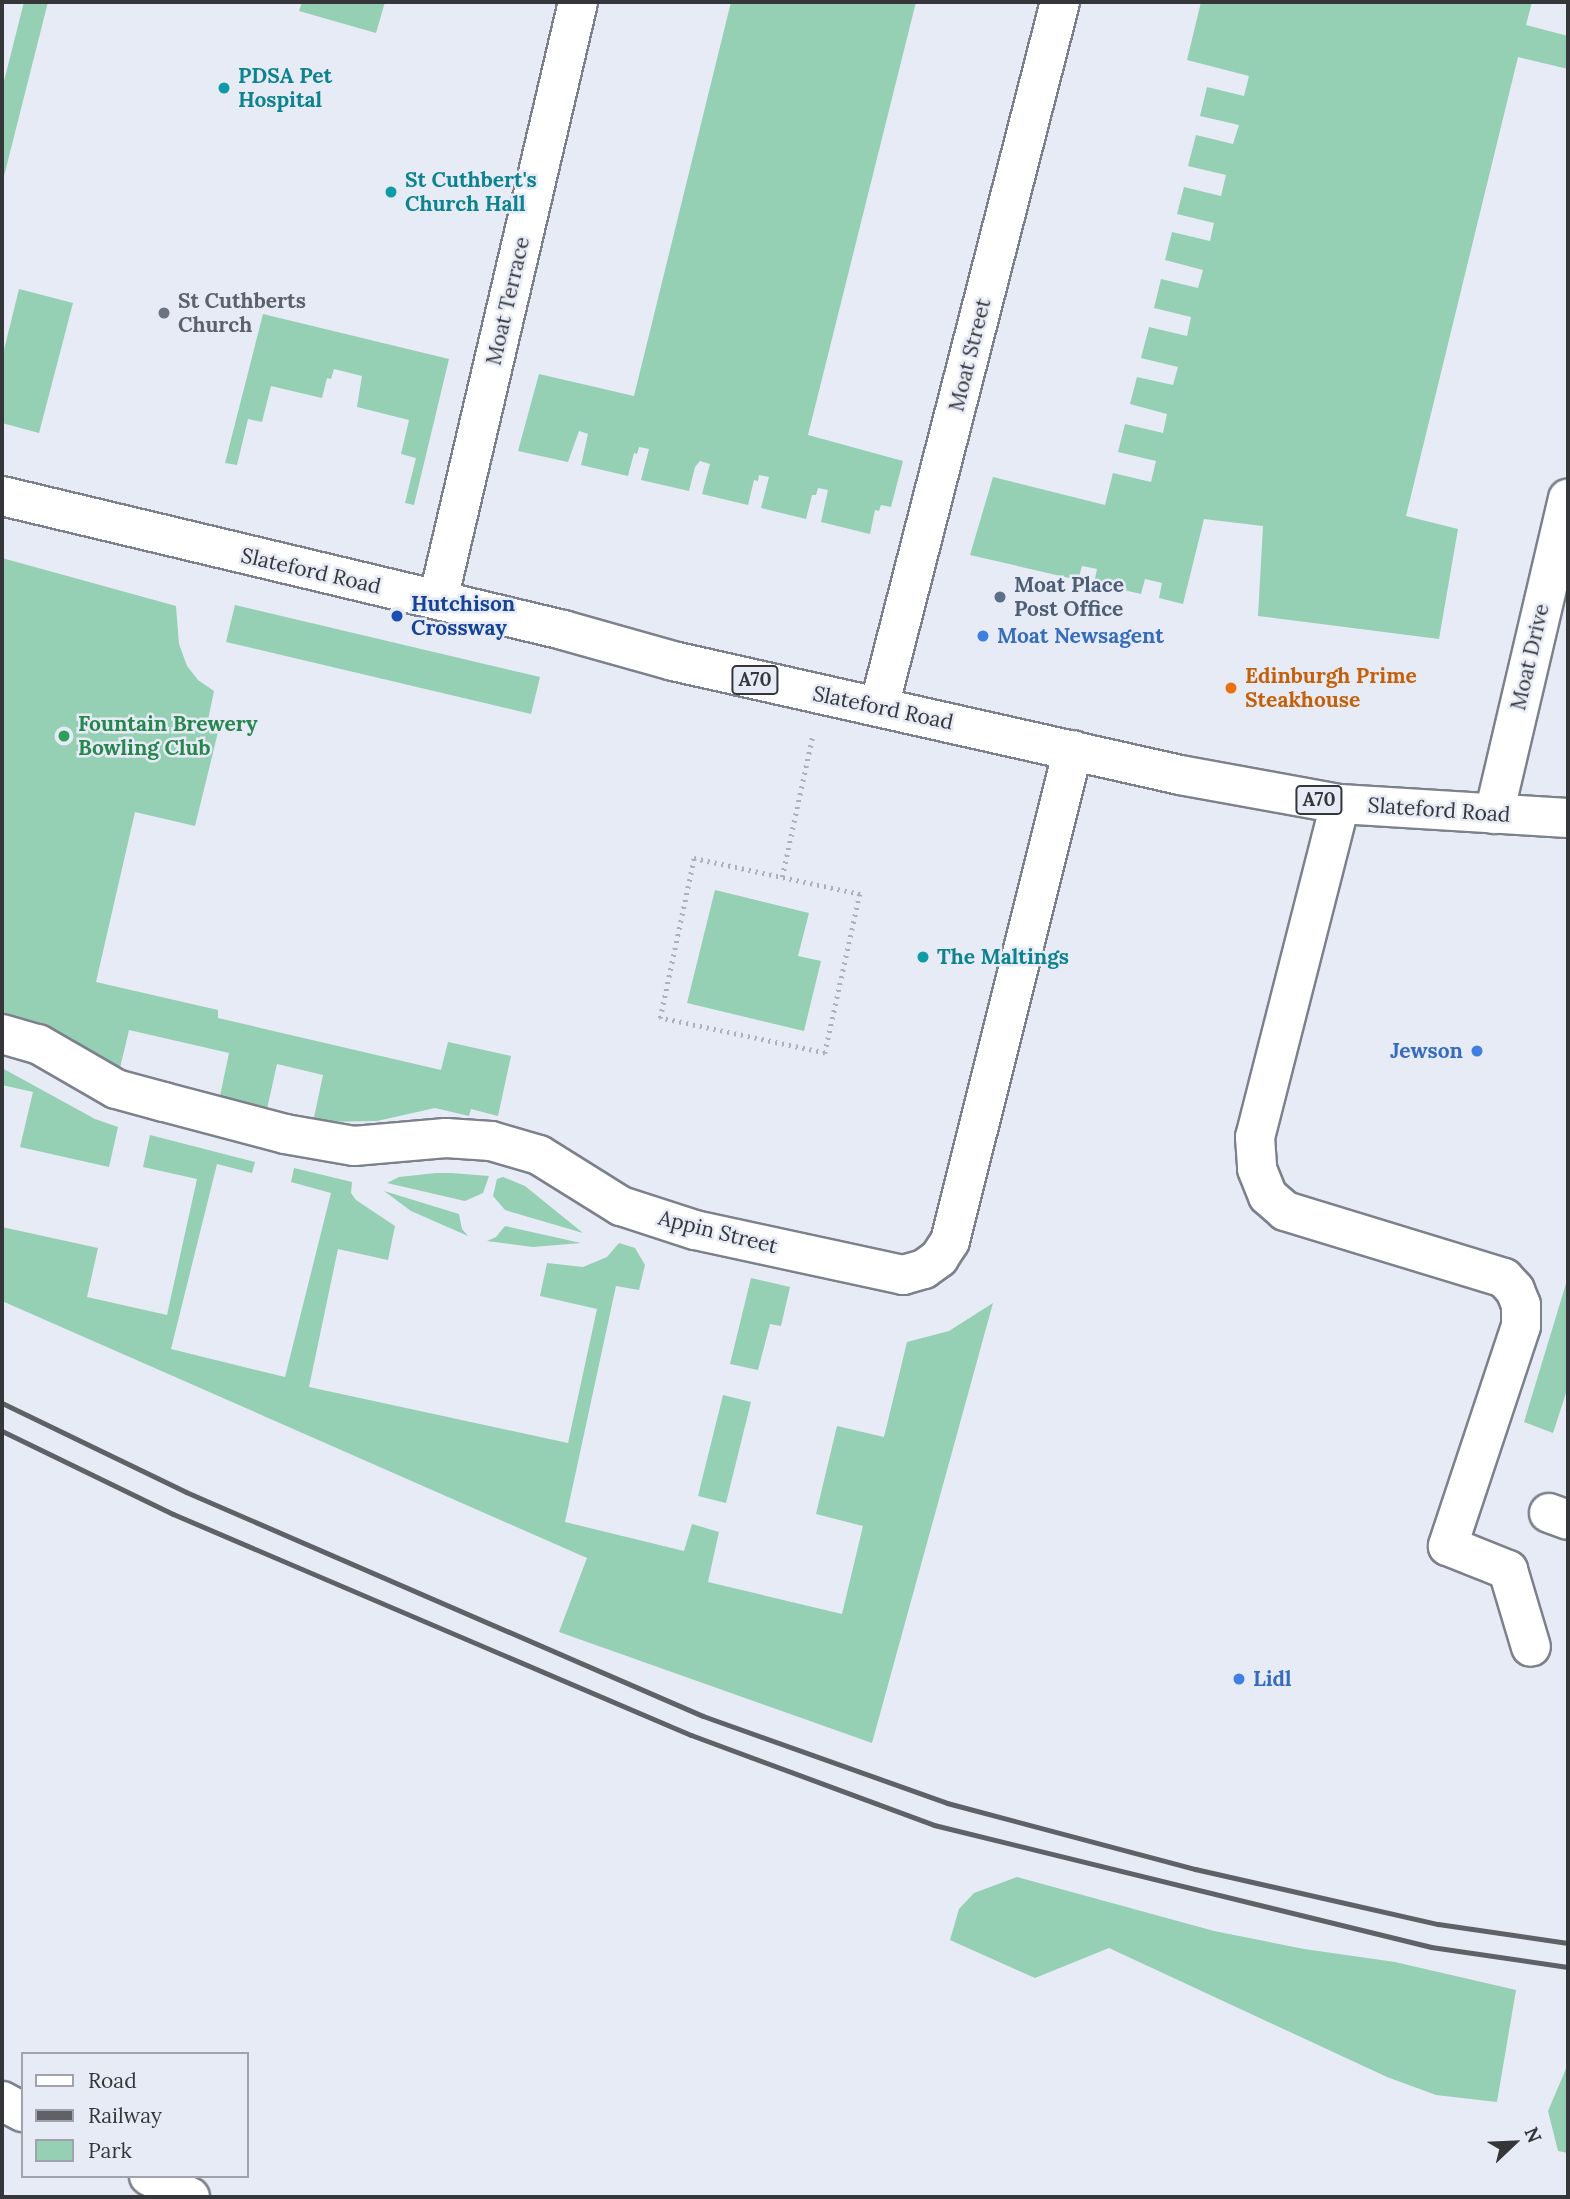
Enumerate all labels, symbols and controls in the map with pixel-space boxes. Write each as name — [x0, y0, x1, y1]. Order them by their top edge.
place label: PDSA Pet Hospital — [238, 63, 332, 113]
marker: PDSA Pet Hospital — [216, 80, 232, 96]
place label: St Cuthbert's Church Hall — [405, 167, 537, 217]
marker: St Cuthbert's Church Hall — [383, 184, 399, 200]
street label: Moat Terrace — [481, 234, 535, 368]
place label: St Cuthberts Church — [178, 288, 306, 338]
street label: Moat Street — [944, 296, 996, 414]
marker: St Cuthberts Church — [156, 305, 172, 321]
street label: Slateford Road — [239, 543, 383, 599]
place label: Moat Place Post Office — [1014, 572, 1124, 622]
marker: Moat Place Post Office — [992, 589, 1008, 605]
place label: Hutchison Crossway — [411, 591, 515, 641]
street label: Moat Drive — [1506, 601, 1554, 713]
marker: Hutchison Crossway — [389, 608, 405, 624]
place label: Moat Newsagent — [997, 623, 1164, 649]
marker: Moat Newsagent — [975, 628, 991, 644]
place label: Edinburgh Prime Steakhouse — [1245, 663, 1417, 713]
road number: A70 — [730, 664, 780, 695]
marker: Edinburgh Prime Steakhouse — [1223, 680, 1239, 696]
street label: Slateford Road — [811, 681, 955, 735]
place label: Fountain Brewery Bowling Club — [78, 711, 258, 761]
marker: Fountain Brewery Bowling Club — [56, 728, 72, 744]
road number: A70 — [1294, 785, 1344, 816]
street label: Slateford Road — [1367, 792, 1511, 828]
place label: The Maltings — [937, 944, 1069, 970]
marker: The Maltings — [915, 949, 931, 965]
place label: Jewson — [1390, 1038, 1463, 1064]
marker: Jewson — [1469, 1043, 1485, 1059]
street label: Appin Street — [656, 1205, 780, 1259]
place label: Lidl — [1253, 1666, 1292, 1692]
marker: Lidl — [1231, 1671, 1247, 1687]
legend — [21, 2052, 248, 2178]
text: Road — [88, 2067, 137, 2094]
text: Railway — [88, 2102, 162, 2129]
north arrow — [1479, 2108, 1549, 2178]
text: N — [1519, 2123, 1547, 2146]
text: Park — [88, 2137, 132, 2164]

